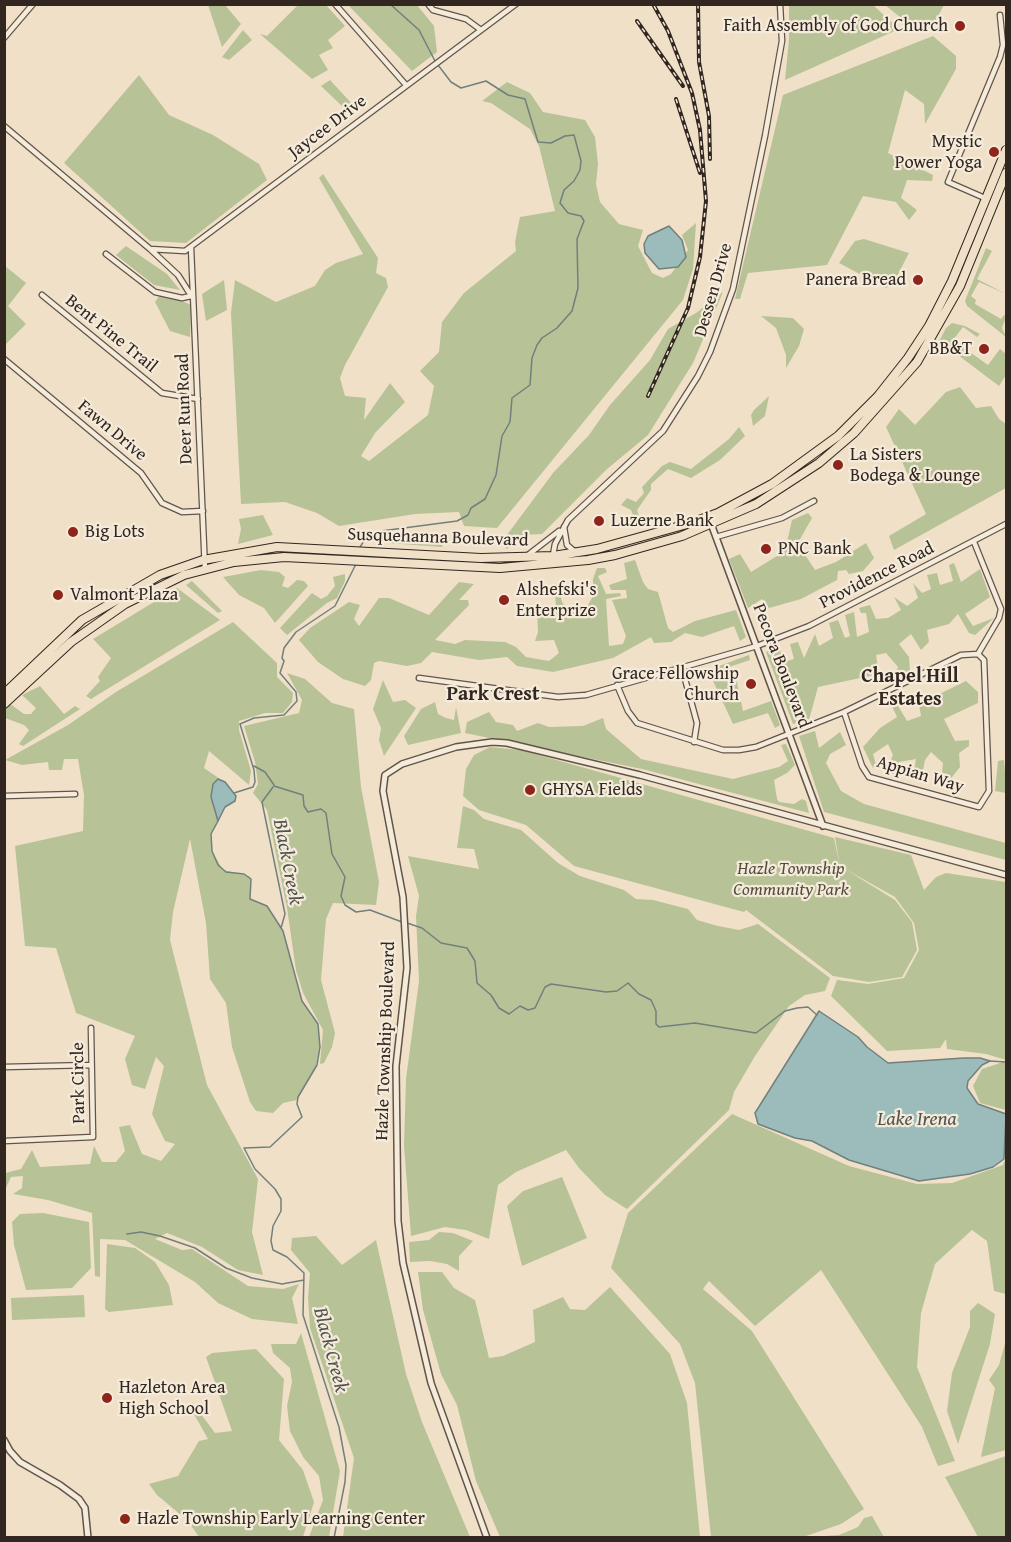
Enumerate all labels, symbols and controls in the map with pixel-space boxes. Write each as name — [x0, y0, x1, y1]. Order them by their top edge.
place label: Faith Assembly of God Church — [723, 15, 948, 37]
marker: Faith Assembly of God Church — [953, 19, 967, 33]
street label: Jaycee Drive — [285, 91, 371, 163]
place label: Mystic Power Yoga — [895, 131, 982, 174]
marker: Mystic Power Yoga — [987, 145, 1001, 159]
street label: Dessen Drive — [690, 241, 738, 339]
place label: Panera Bread — [806, 269, 906, 291]
marker: Panera Bread — [911, 273, 925, 287]
street label: Bent Pine Trail — [61, 290, 161, 378]
place label: BB&T — [929, 338, 972, 360]
marker: BB&T — [977, 342, 991, 356]
street label: Deer Run Road — [172, 353, 198, 465]
street label: Fawn Drive — [73, 396, 151, 466]
place label: La Sisters Bodega & Lounge — [850, 444, 980, 486]
marker: La Sisters Bodega & Lounge — [831, 458, 845, 472]
place label: Luzerne Bank — [611, 510, 714, 532]
marker: Luzerne Bank — [592, 514, 606, 528]
place label: Big Lots — [85, 521, 145, 543]
street label: Susquehanna Boulevard — [347, 524, 529, 552]
marker: Big Lots — [66, 525, 80, 539]
place label: PNC Bank — [778, 538, 851, 560]
street label: Providence Road — [816, 538, 938, 614]
marker: PNC Bank — [759, 542, 773, 556]
place label: Alshefski's Enterprize — [516, 579, 597, 622]
place label: Valmont Plaza — [70, 584, 178, 606]
marker: Valmont Plaza — [51, 588, 65, 602]
marker: Alshefski's Enterprize — [497, 593, 511, 607]
street label: Pecora Boulevard — [747, 601, 815, 731]
place label: Grace Fellowship Church — [612, 663, 739, 706]
district label: Chapel Hill Estates — [861, 665, 959, 712]
marker: Grace Fellowship Church — [744, 677, 758, 691]
district label: Park Crest — [446, 683, 540, 707]
street label: Appian Way — [874, 752, 966, 798]
place label: GHYSA Fields — [542, 779, 643, 801]
marker: GHYSA Fields — [523, 783, 537, 797]
water label: Black Creek — [267, 817, 307, 907]
park label: Hazle Township Community Park — [733, 858, 849, 900]
street label: Hazle Township Boulevard — [372, 941, 400, 1141]
street label: Park Circle — [67, 1042, 91, 1124]
water label: Lake Irena — [877, 1108, 957, 1132]
water label: Black Creek — [307, 1305, 353, 1395]
place label: Hazleton Area High School — [119, 1377, 225, 1420]
marker: Hazleton Area High School — [100, 1391, 114, 1405]
place label: Hazle Township Early Learning Center — [137, 1508, 425, 1530]
marker: Hazle Township Early Learning Center — [118, 1512, 132, 1526]

